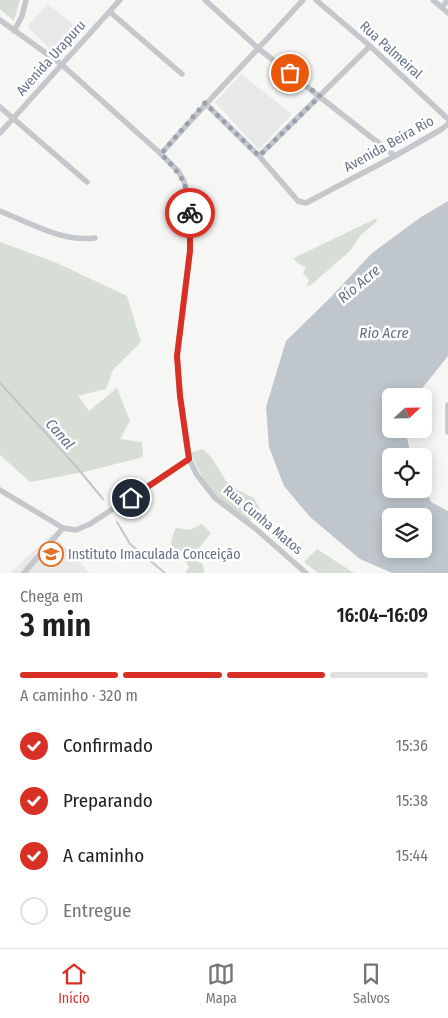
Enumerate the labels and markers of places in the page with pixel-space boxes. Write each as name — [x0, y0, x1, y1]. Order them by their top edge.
pin — [269, 52, 311, 94]
pin — [110, 477, 152, 519]
school or university icon: Instituto Imaculada Conceição — [38, 541, 64, 567]
place label: Instituto Imaculada Conceição — [68, 546, 241, 563]

